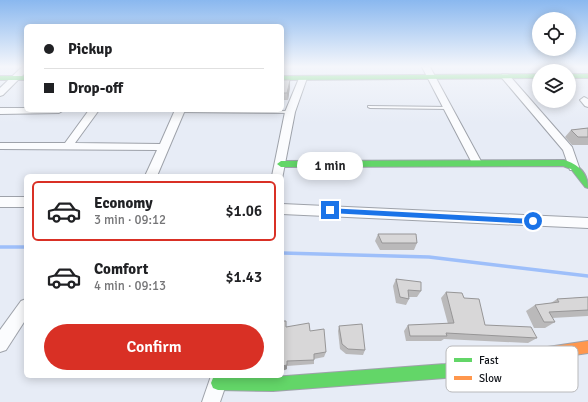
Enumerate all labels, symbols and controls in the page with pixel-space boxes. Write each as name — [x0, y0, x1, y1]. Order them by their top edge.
map controls — [532, 12, 576, 108]
button: locate — [532, 12, 576, 56]
text: Pickup — [68, 40, 112, 58]
button: layers — [532, 64, 576, 108]
text: Drop-off — [68, 79, 123, 97]
callout: 1 min — [297, 152, 363, 180]
text: 1 min — [314, 158, 346, 174]
icon: car — [46, 193, 82, 229]
text: Economy — [94, 194, 153, 212]
route end — [321, 201, 339, 219]
text: $1.06 — [225, 202, 262, 220]
text: 3 min · 09:12 — [94, 212, 166, 228]
route start — [524, 212, 542, 230]
icon: car — [46, 259, 82, 295]
text: Comfort — [94, 260, 148, 278]
text: $1.43 — [225, 268, 262, 286]
text: 4 min · 09:13 — [94, 278, 166, 294]
button: Confirm — [44, 324, 264, 370]
legend — [446, 346, 578, 392]
text: Fast — [479, 354, 499, 367]
text: Slow — [479, 372, 502, 385]

